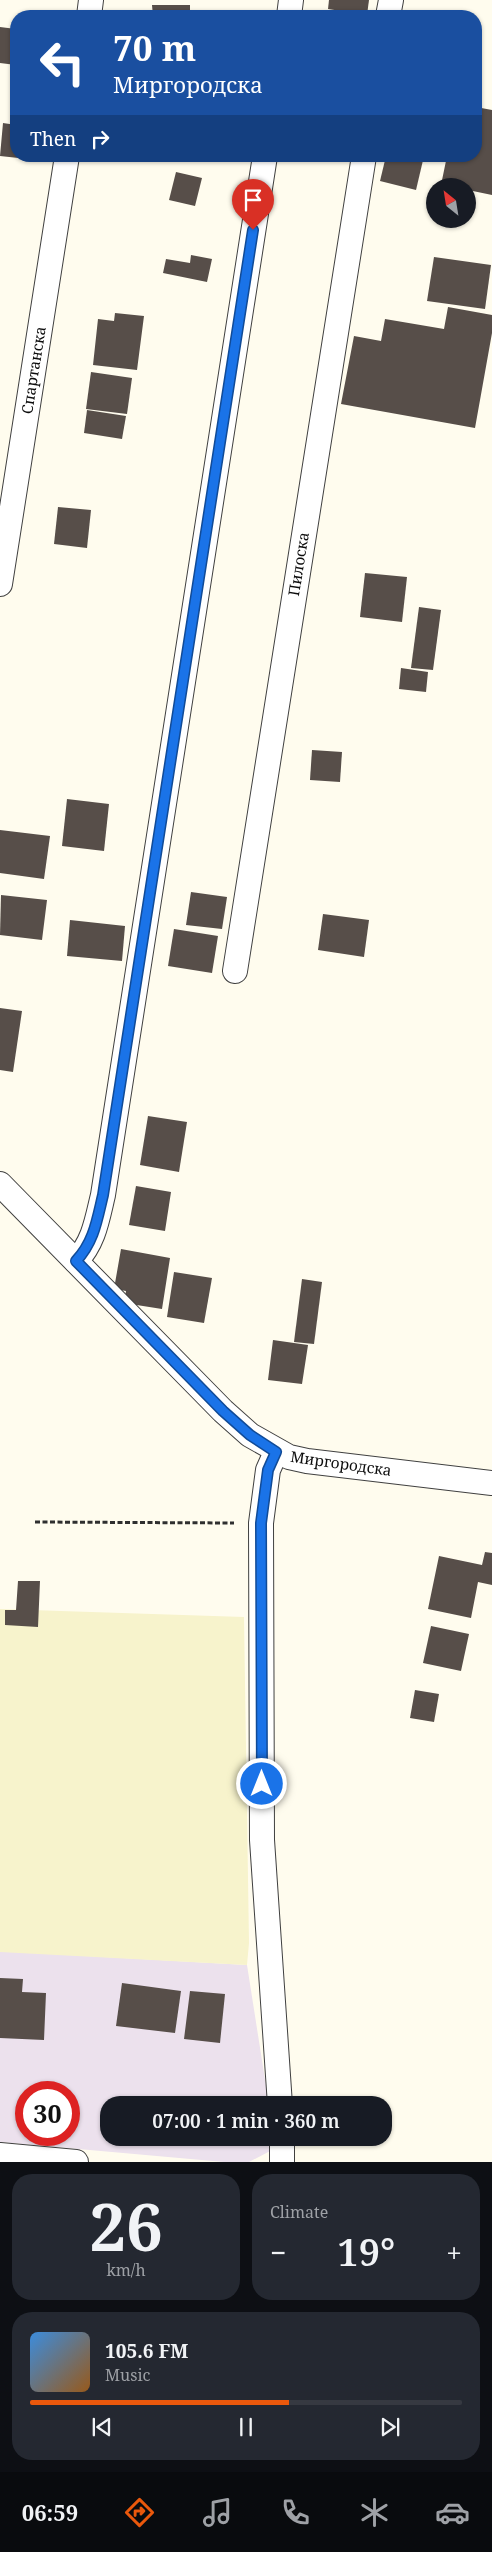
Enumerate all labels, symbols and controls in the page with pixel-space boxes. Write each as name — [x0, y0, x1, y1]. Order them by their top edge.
text: 70 m — [113, 24, 196, 71]
icon: left — [30, 30, 95, 95]
text: Миргородска — [113, 69, 263, 99]
icon: right — [86, 125, 114, 153]
text: Then — [30, 126, 76, 152]
north arrow — [426, 178, 476, 228]
map controls — [426, 178, 476, 228]
pin — [232, 179, 274, 230]
icon: arrive — [239, 186, 267, 214]
street label: Спартанска — [16, 325, 50, 415]
street label: Пилоска — [283, 531, 313, 597]
street label: Миргородска — [289, 1446, 393, 1480]
position arrow — [235, 1757, 287, 1809]
speed limit sign: 30 — [15, 2081, 80, 2146]
text: 07:00 · 1 min · 360 m — [152, 2108, 340, 2134]
text: 26 — [89, 2182, 163, 2270]
text: Climate — [270, 2201, 328, 2223]
text: 19° — [337, 2225, 395, 2277]
text: − — [270, 2233, 286, 2271]
text: + — [446, 2233, 462, 2271]
text: km/h — [106, 2259, 146, 2281]
text: 105.6 FM — [105, 2338, 188, 2364]
text: Music — [105, 2364, 150, 2386]
icon: previous — [88, 2413, 116, 2441]
icon: pause — [232, 2413, 260, 2441]
icon: next — [376, 2413, 404, 2441]
icon: directions — [122, 2495, 157, 2530]
icon: music — [200, 2495, 235, 2530]
icon: phone — [278, 2495, 313, 2530]
icon: climate — [357, 2495, 392, 2530]
icon: car — [435, 2495, 470, 2530]
text: 06:59 — [22, 2497, 78, 2527]

